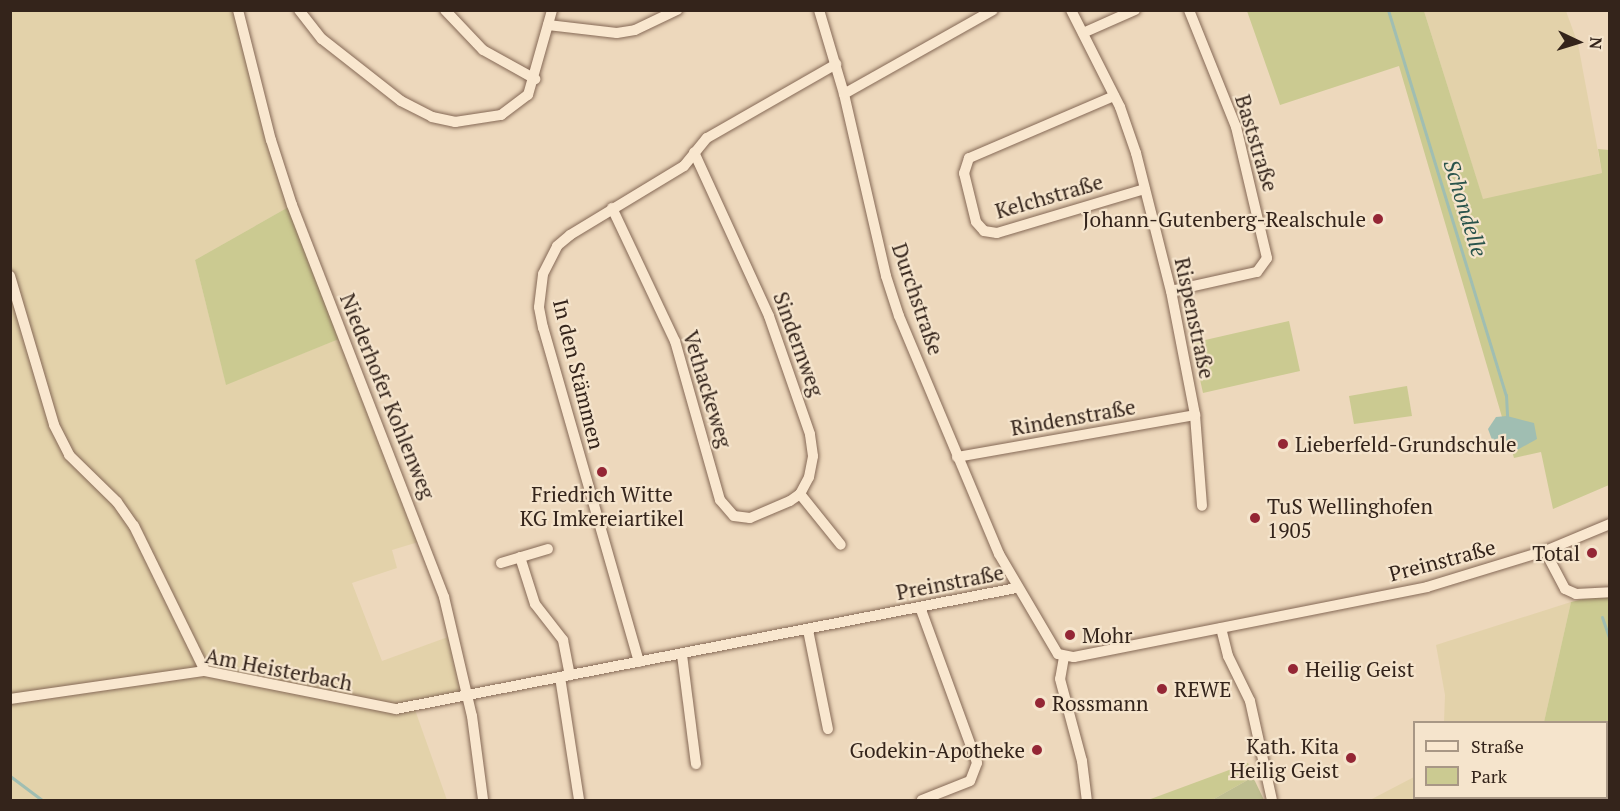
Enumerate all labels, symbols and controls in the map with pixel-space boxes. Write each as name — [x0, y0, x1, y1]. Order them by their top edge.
north arrow — [1548, 12, 1608, 72]
text: N — [1585, 36, 1607, 50]
street label: Baststraße — [1230, 92, 1284, 194]
water label: Schondelle — [1439, 156, 1493, 260]
street label: Kelchstraße — [992, 169, 1106, 223]
place label: Johann-Gutenberg-Realschule — [1082, 206, 1366, 232]
marker: Johann-Gutenberg-Realschule — [1371, 212, 1385, 226]
street label: Durchstraße — [887, 240, 949, 358]
street label: Rispenstraße — [1170, 255, 1220, 381]
street label: Sindernweg — [768, 288, 830, 400]
street label: Niederhofer Kohlenweg — [335, 290, 441, 502]
street label: In den Stämmen — [548, 296, 610, 452]
street label: Vethackeweg — [678, 327, 738, 451]
street label: Rindenstraße — [1009, 394, 1137, 440]
place label: Lieberfeld-Grundschule — [1295, 431, 1517, 457]
marker: Lieberfeld-Grundschule — [1276, 437, 1290, 451]
marker: Friedrich Witte KG Imkereiartikel — [595, 465, 609, 479]
place label: Friedrich Witte KG Imkereiartikel — [520, 481, 684, 531]
place label: TuS Wellinghofen 1905 — [1267, 493, 1433, 543]
marker: TuS Wellinghofen 1905 — [1248, 511, 1262, 525]
street label: Preinstraße — [1386, 534, 1498, 586]
place label: Total — [1532, 540, 1580, 566]
marker: Total — [1585, 546, 1599, 560]
street label: Preinstraße — [894, 559, 1006, 605]
place label: Mohr — [1082, 622, 1132, 648]
marker: Mohr — [1063, 628, 1077, 642]
street label: Am Heisterbach — [203, 642, 355, 696]
place label: Heilig Geist — [1305, 656, 1414, 682]
marker: Heilig Geist — [1286, 662, 1300, 676]
place label: REWE — [1174, 676, 1231, 702]
marker: REWE — [1155, 682, 1169, 696]
place label: Rossmann — [1052, 690, 1148, 716]
marker: Rossmann — [1033, 696, 1047, 710]
legend — [1413, 721, 1608, 799]
place label: Kath. Kita Heilig Geist — [1230, 733, 1339, 783]
text: Straße — [1471, 734, 1524, 758]
place label: Godekin-Apotheke — [850, 737, 1025, 763]
marker: Godekin-Apotheke — [1030, 743, 1044, 757]
marker: Kath. Kita Heilig Geist — [1344, 751, 1358, 765]
text: Park — [1471, 764, 1507, 788]

